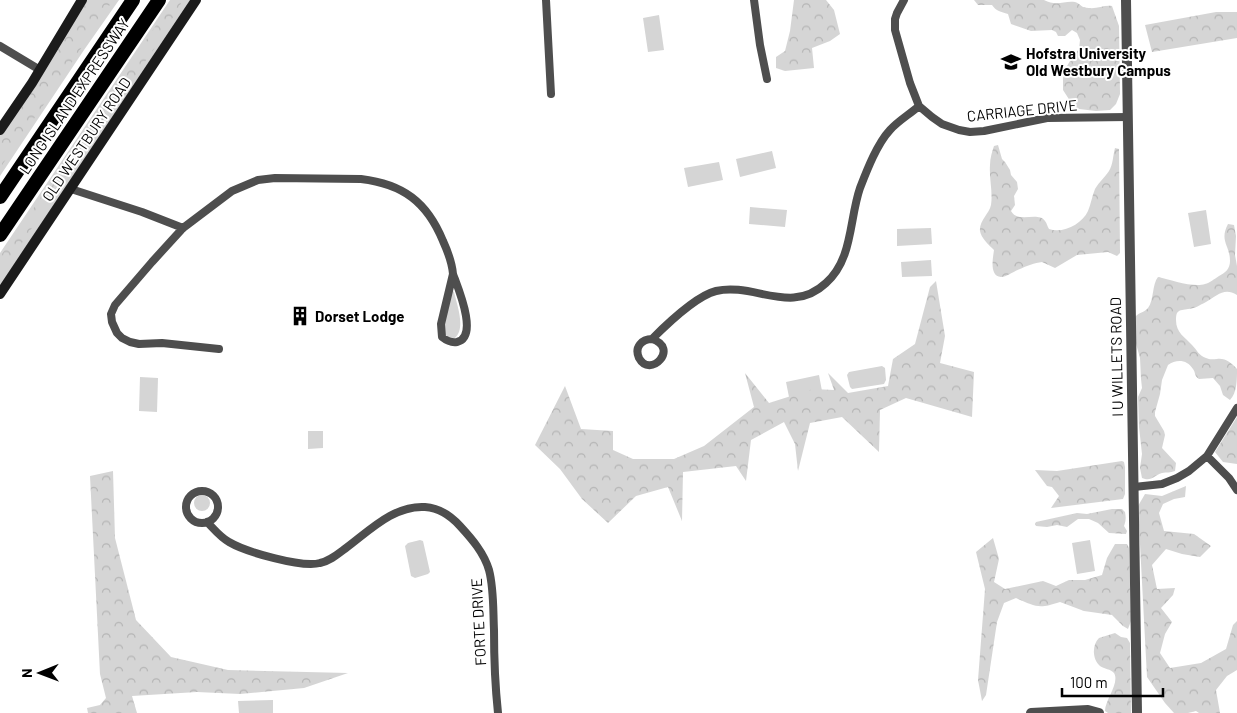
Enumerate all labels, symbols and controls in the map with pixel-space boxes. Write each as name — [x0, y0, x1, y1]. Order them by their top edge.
street label: LONG ISLAND EXPRESSWAY — [15, 15, 133, 177]
place label: Hofstra University Old Westbury Campus — [1026, 44, 1171, 79]
school or university icon: Hofstra University Old Westbury Campus — [1000, 51, 1022, 73]
street label: OLD WESTBURY ROAD — [38, 74, 134, 204]
street label: CARRIAGE DRIVE — [966, 95, 1078, 125]
street label: I U WILLETS ROAD — [1106, 297, 1126, 417]
building icon: Dorset Lodge — [289, 305, 311, 327]
place label: Dorset Lodge — [315, 307, 404, 325]
street label: FORTE DRIVE — [467, 578, 489, 666]
north arrow — [15, 648, 65, 698]
scale bar — [1062, 666, 1163, 698]
text: N — [18, 668, 35, 678]
text: 100 m — [1070, 673, 1108, 691]

